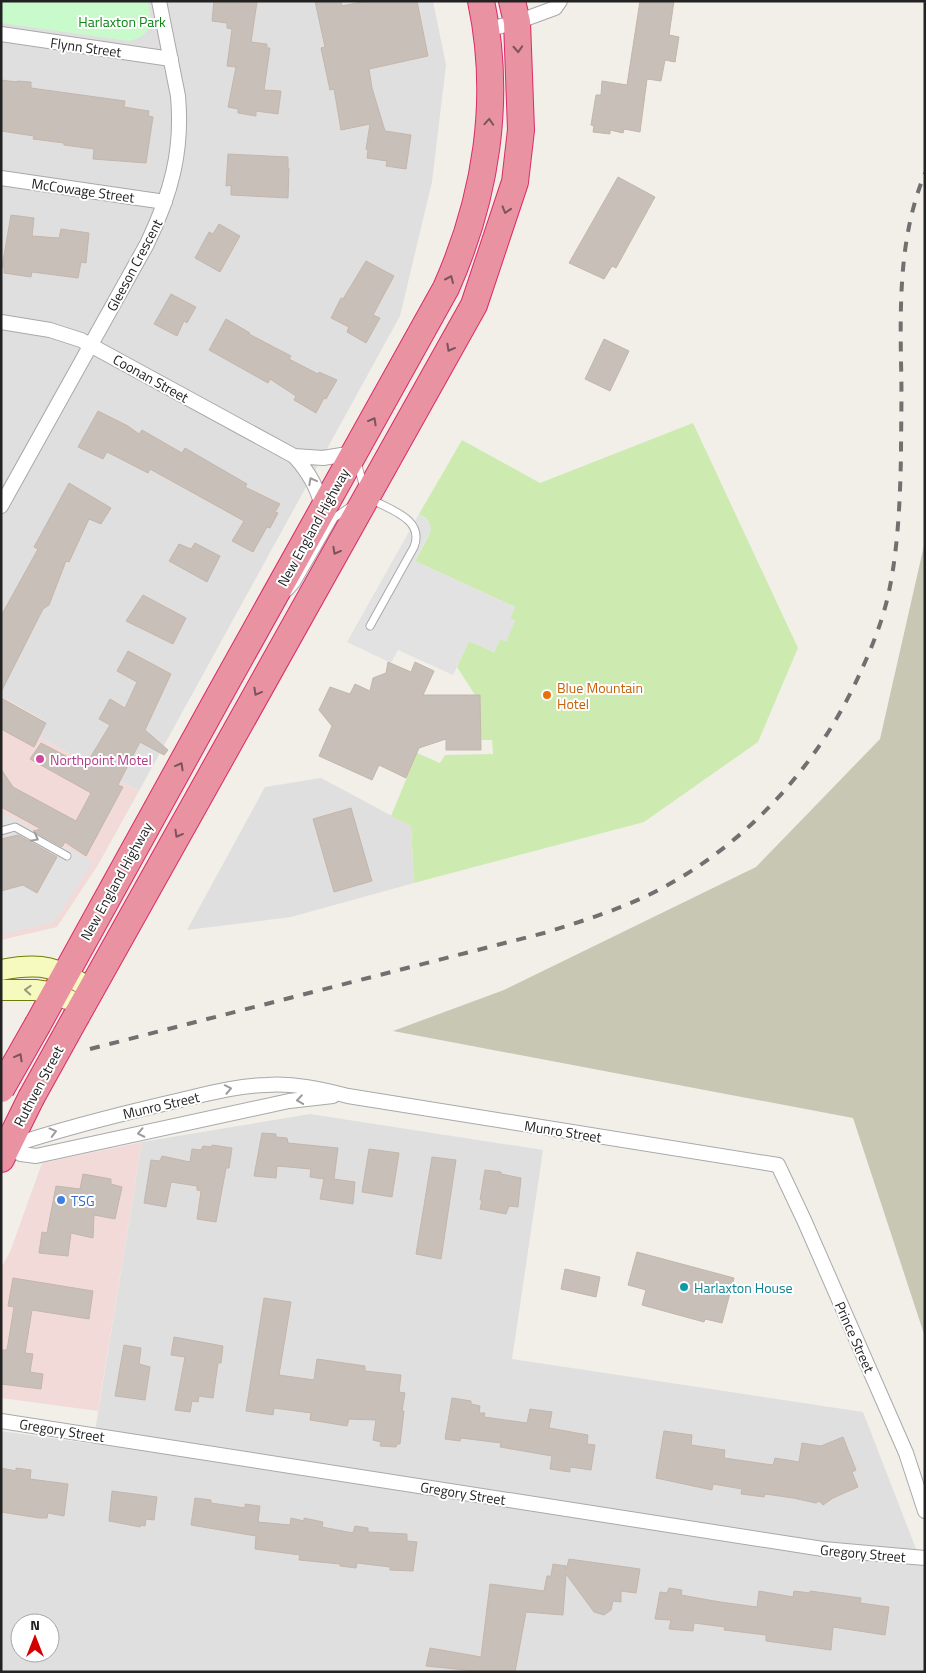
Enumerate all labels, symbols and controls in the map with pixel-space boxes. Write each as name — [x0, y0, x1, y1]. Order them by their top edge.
park label: Harlaxton Park — [78, 11, 166, 32]
street label: Flynn Street — [49, 32, 123, 62]
one-way arrow — [513, 46, 523, 54]
one-way arrow — [484, 117, 495, 125]
street label: McCowage Street — [30, 172, 136, 208]
one-way arrow — [502, 205, 512, 214]
street label: Gleeson Crescent — [101, 215, 167, 315]
one-way arrow — [444, 275, 455, 284]
one-way arrow — [446, 342, 456, 351]
street label: Coonan Street — [109, 349, 193, 407]
one-way arrow — [367, 418, 377, 427]
street label: New England Highway — [272, 464, 354, 590]
one-way arrow — [308, 478, 318, 487]
one-way arrow — [333, 545, 343, 554]
place label: Blue Mountain Hotel — [557, 677, 643, 714]
one-way arrow — [253, 687, 263, 696]
marker: Blue Mountain Hotel — [541, 689, 553, 701]
place label: Northpoint Motel — [50, 749, 152, 770]
marker: Northpoint Motel — [34, 753, 46, 765]
one-way arrow — [174, 762, 184, 771]
street label: New England Highway — [75, 818, 157, 944]
one-way arrow — [174, 829, 184, 838]
one-way arrow — [30, 832, 39, 842]
one-way arrow — [24, 984, 32, 995]
street label: Ruthven Street — [8, 1042, 68, 1130]
one-way arrow — [13, 1053, 23, 1062]
one-way arrow — [223, 1085, 232, 1095]
street label: Munro Street — [121, 1086, 201, 1124]
one-way arrow — [295, 1094, 303, 1105]
street label: Munro Street — [523, 1115, 603, 1147]
one-way arrow — [49, 1127, 58, 1138]
one-way arrow — [136, 1127, 145, 1138]
place label: TSG — [71, 1190, 95, 1211]
marker: TSG — [55, 1194, 67, 1206]
place label: Harlaxton House — [694, 1277, 793, 1298]
marker: Harlaxton House — [678, 1281, 690, 1293]
street label: Prince Street — [830, 1298, 880, 1376]
street label: Gregory Street — [18, 1413, 106, 1447]
street label: Gregory Street — [419, 1476, 507, 1510]
street label: Gregory Street — [819, 1539, 907, 1567]
north arrow — [10, 1613, 60, 1663]
text: N — [30, 1614, 40, 1635]

